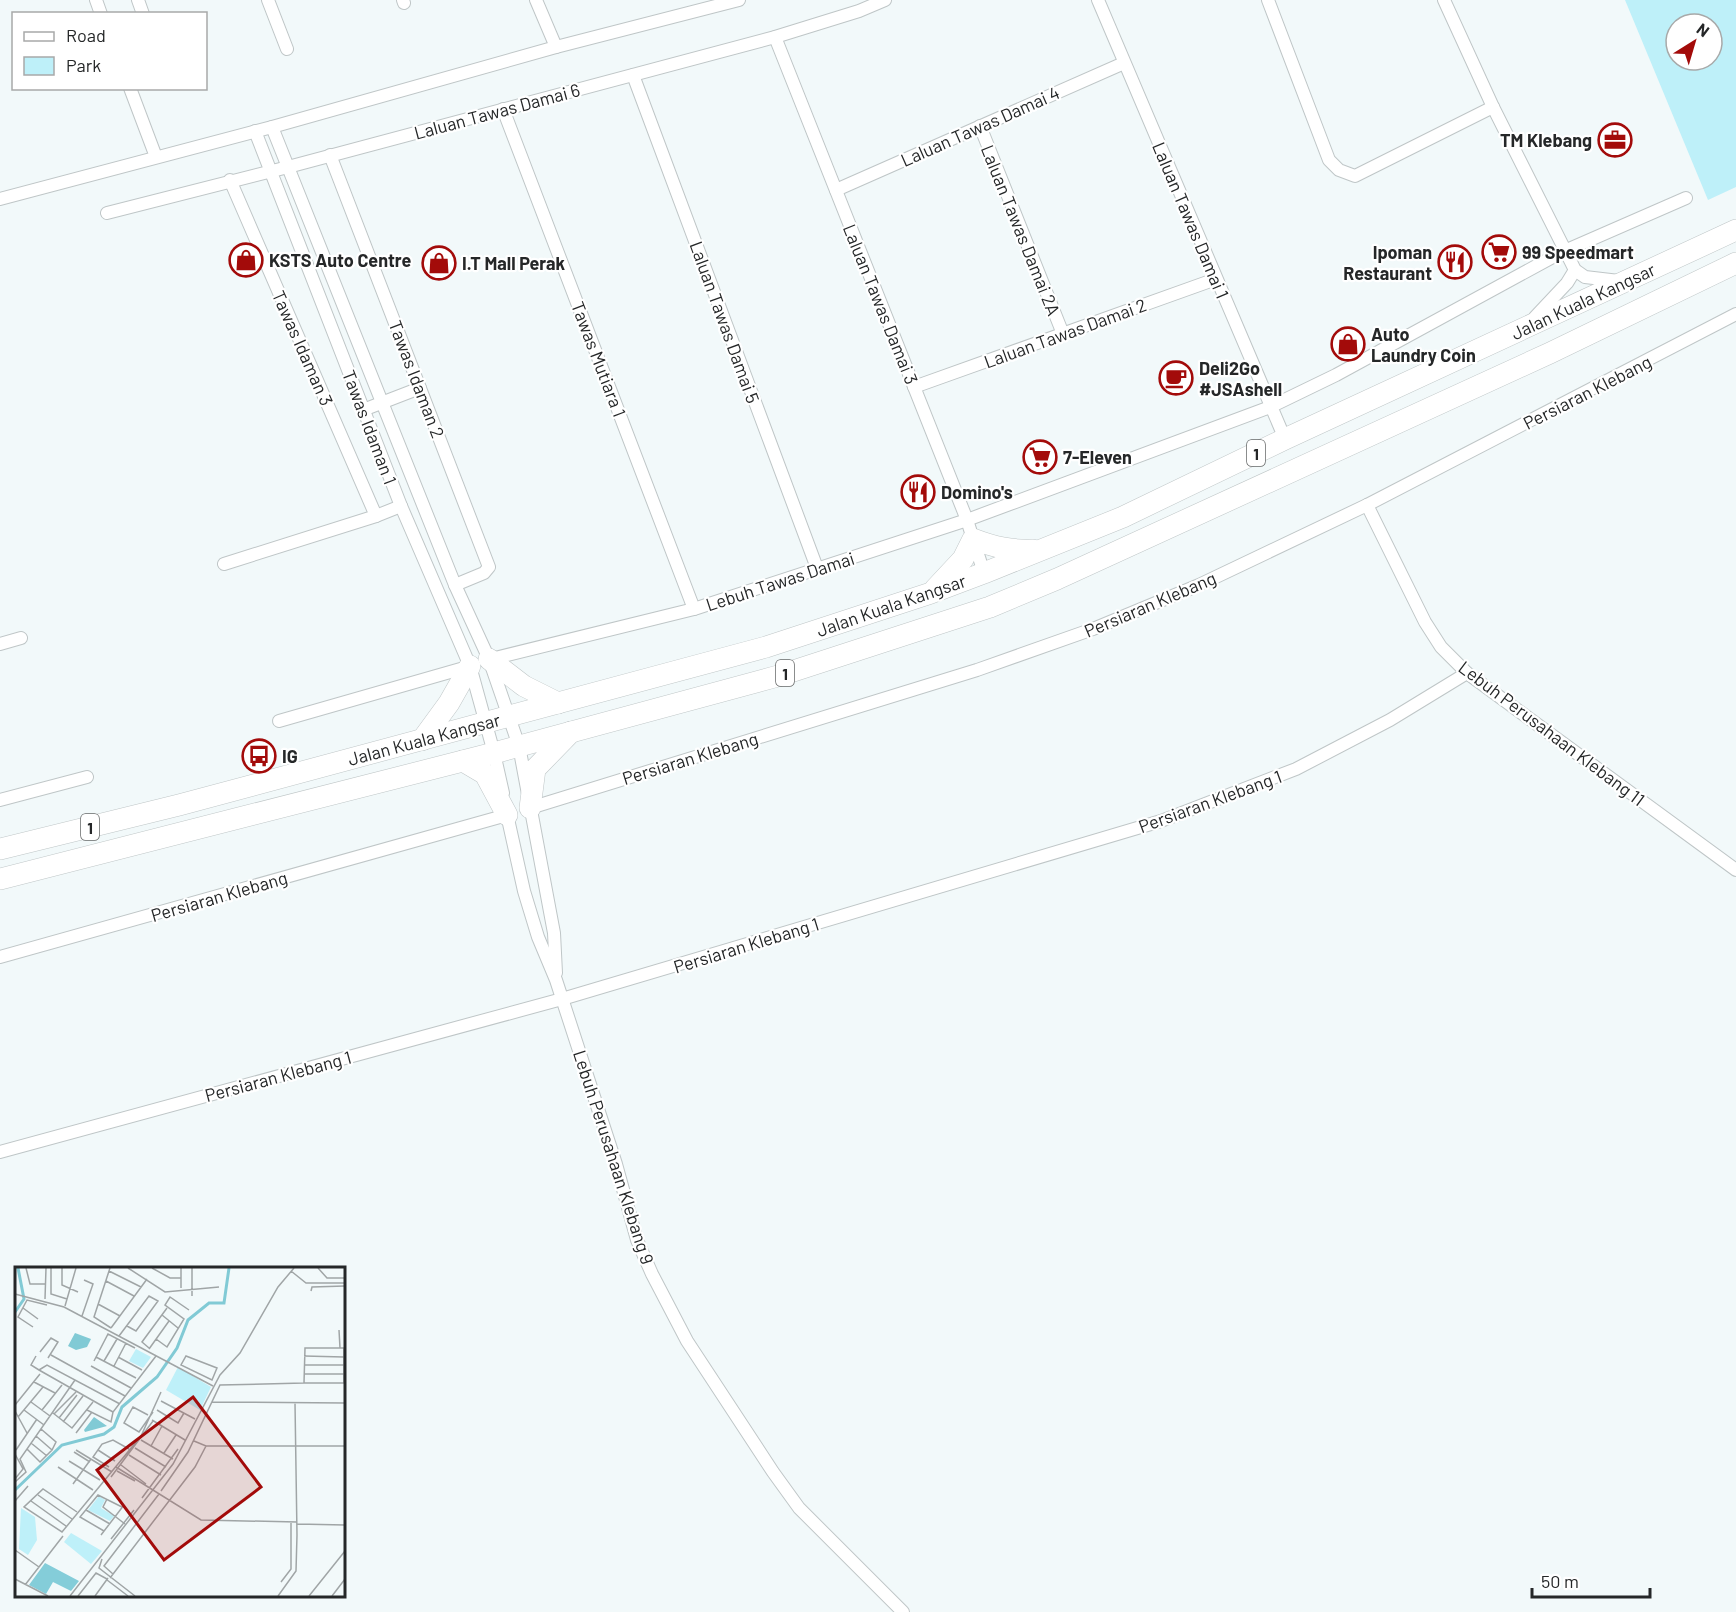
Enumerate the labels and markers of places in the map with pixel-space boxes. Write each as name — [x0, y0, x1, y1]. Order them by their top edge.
office icon: TM Klebang — [1597, 122, 1633, 158]
place label: TM Klebang — [1500, 129, 1592, 151]
supermarket icon: 99 Speedmart — [1481, 234, 1517, 270]
place label: Ipoman Restaurant — [1343, 241, 1432, 284]
place label: 99 Speedmart — [1522, 241, 1634, 263]
shop icon: KSTS Auto Centre — [228, 242, 264, 278]
restaurant icon: Ipoman Restaurant — [1437, 244, 1473, 280]
shop icon: I.T Mall Perak — [421, 245, 457, 281]
place label: KSTS Auto Centre — [269, 249, 411, 271]
place label: I.T Mall Perak — [462, 252, 566, 274]
place label: Auto Laundry Coin — [1371, 323, 1476, 366]
shop icon: Auto Laundry Coin — [1330, 326, 1366, 362]
place label: Deli2Go #JSAshell — [1199, 357, 1282, 400]
cafe icon: Deli2Go #JSAshell — [1158, 360, 1194, 396]
supermarket icon: 7-Eleven — [1022, 439, 1058, 475]
place label: 7-Eleven — [1063, 446, 1132, 468]
restaurant icon: Domino's — [900, 474, 936, 510]
place label: Domino's — [941, 481, 1013, 503]
bus stop icon: IG — [241, 738, 277, 774]
place label: IG — [282, 745, 298, 767]

